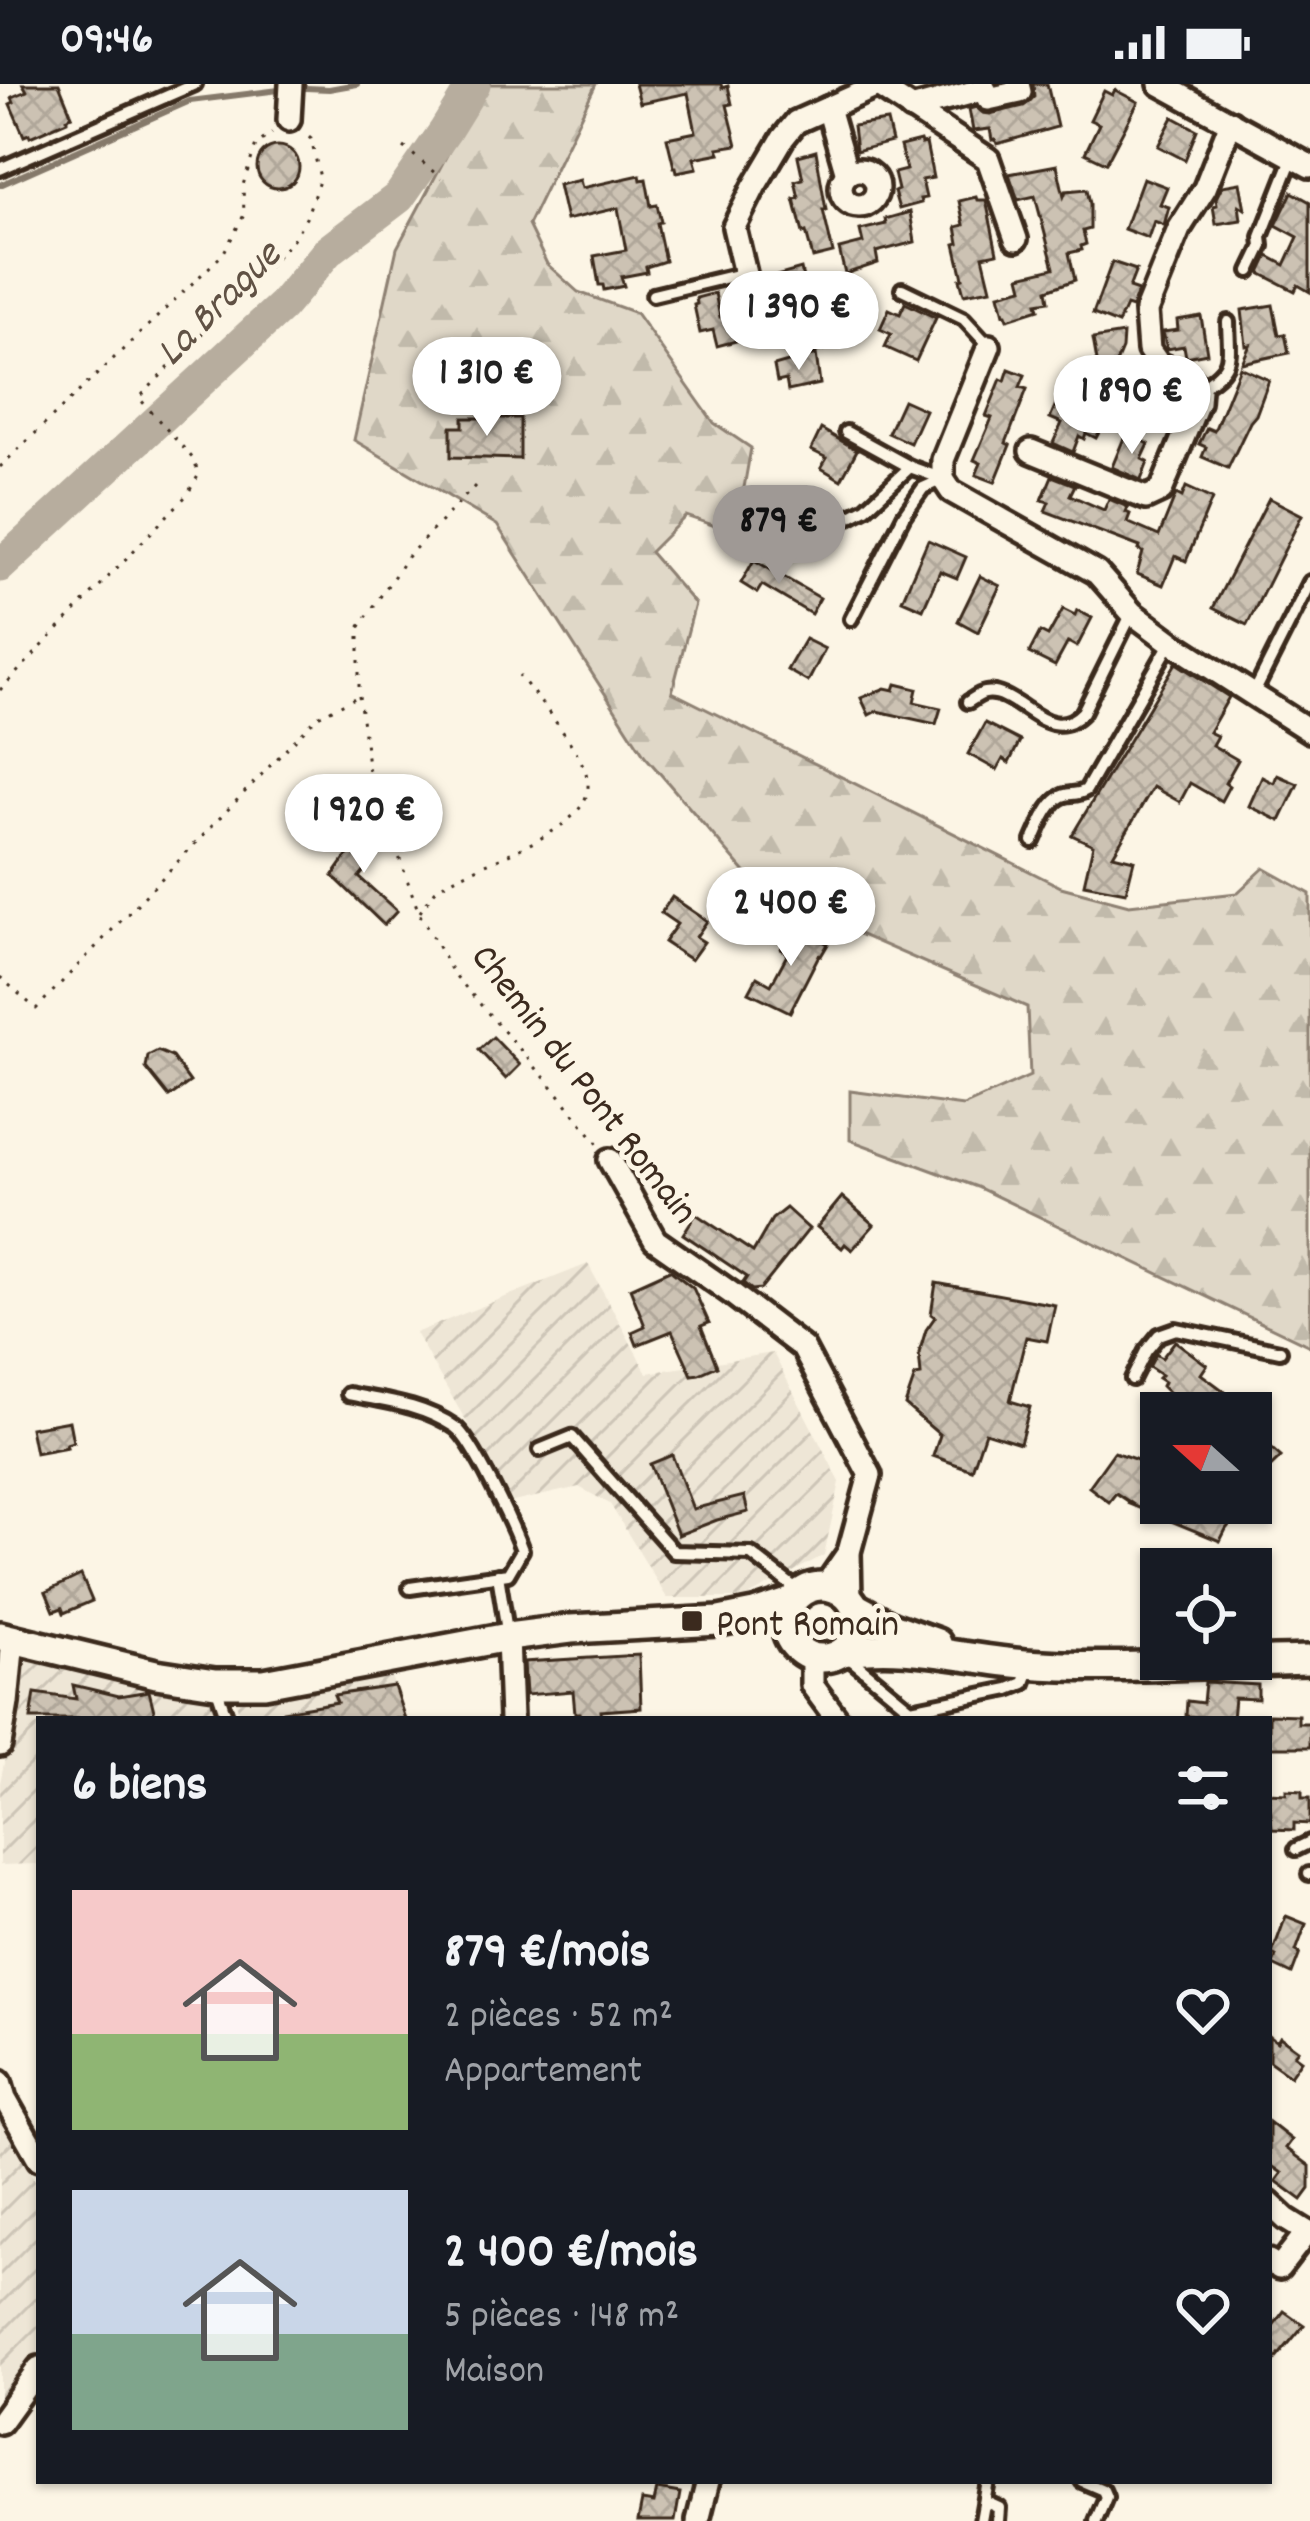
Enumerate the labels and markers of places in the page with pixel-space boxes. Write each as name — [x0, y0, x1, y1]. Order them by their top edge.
pin: 1 390 € — [688, 271, 910, 373]
pin: 1 310 € — [376, 337, 598, 439]
pin: 1 890 € — [1021, 355, 1243, 457]
pin: 879 € — [695, 485, 863, 587]
pin: 1 920 € — [253, 774, 475, 876]
pin: 2 400 € — [680, 867, 902, 969]
place label: Pont Romain — [716, 1600, 899, 1655]
marker: Pont Romain — [679, 1608, 705, 1634]

